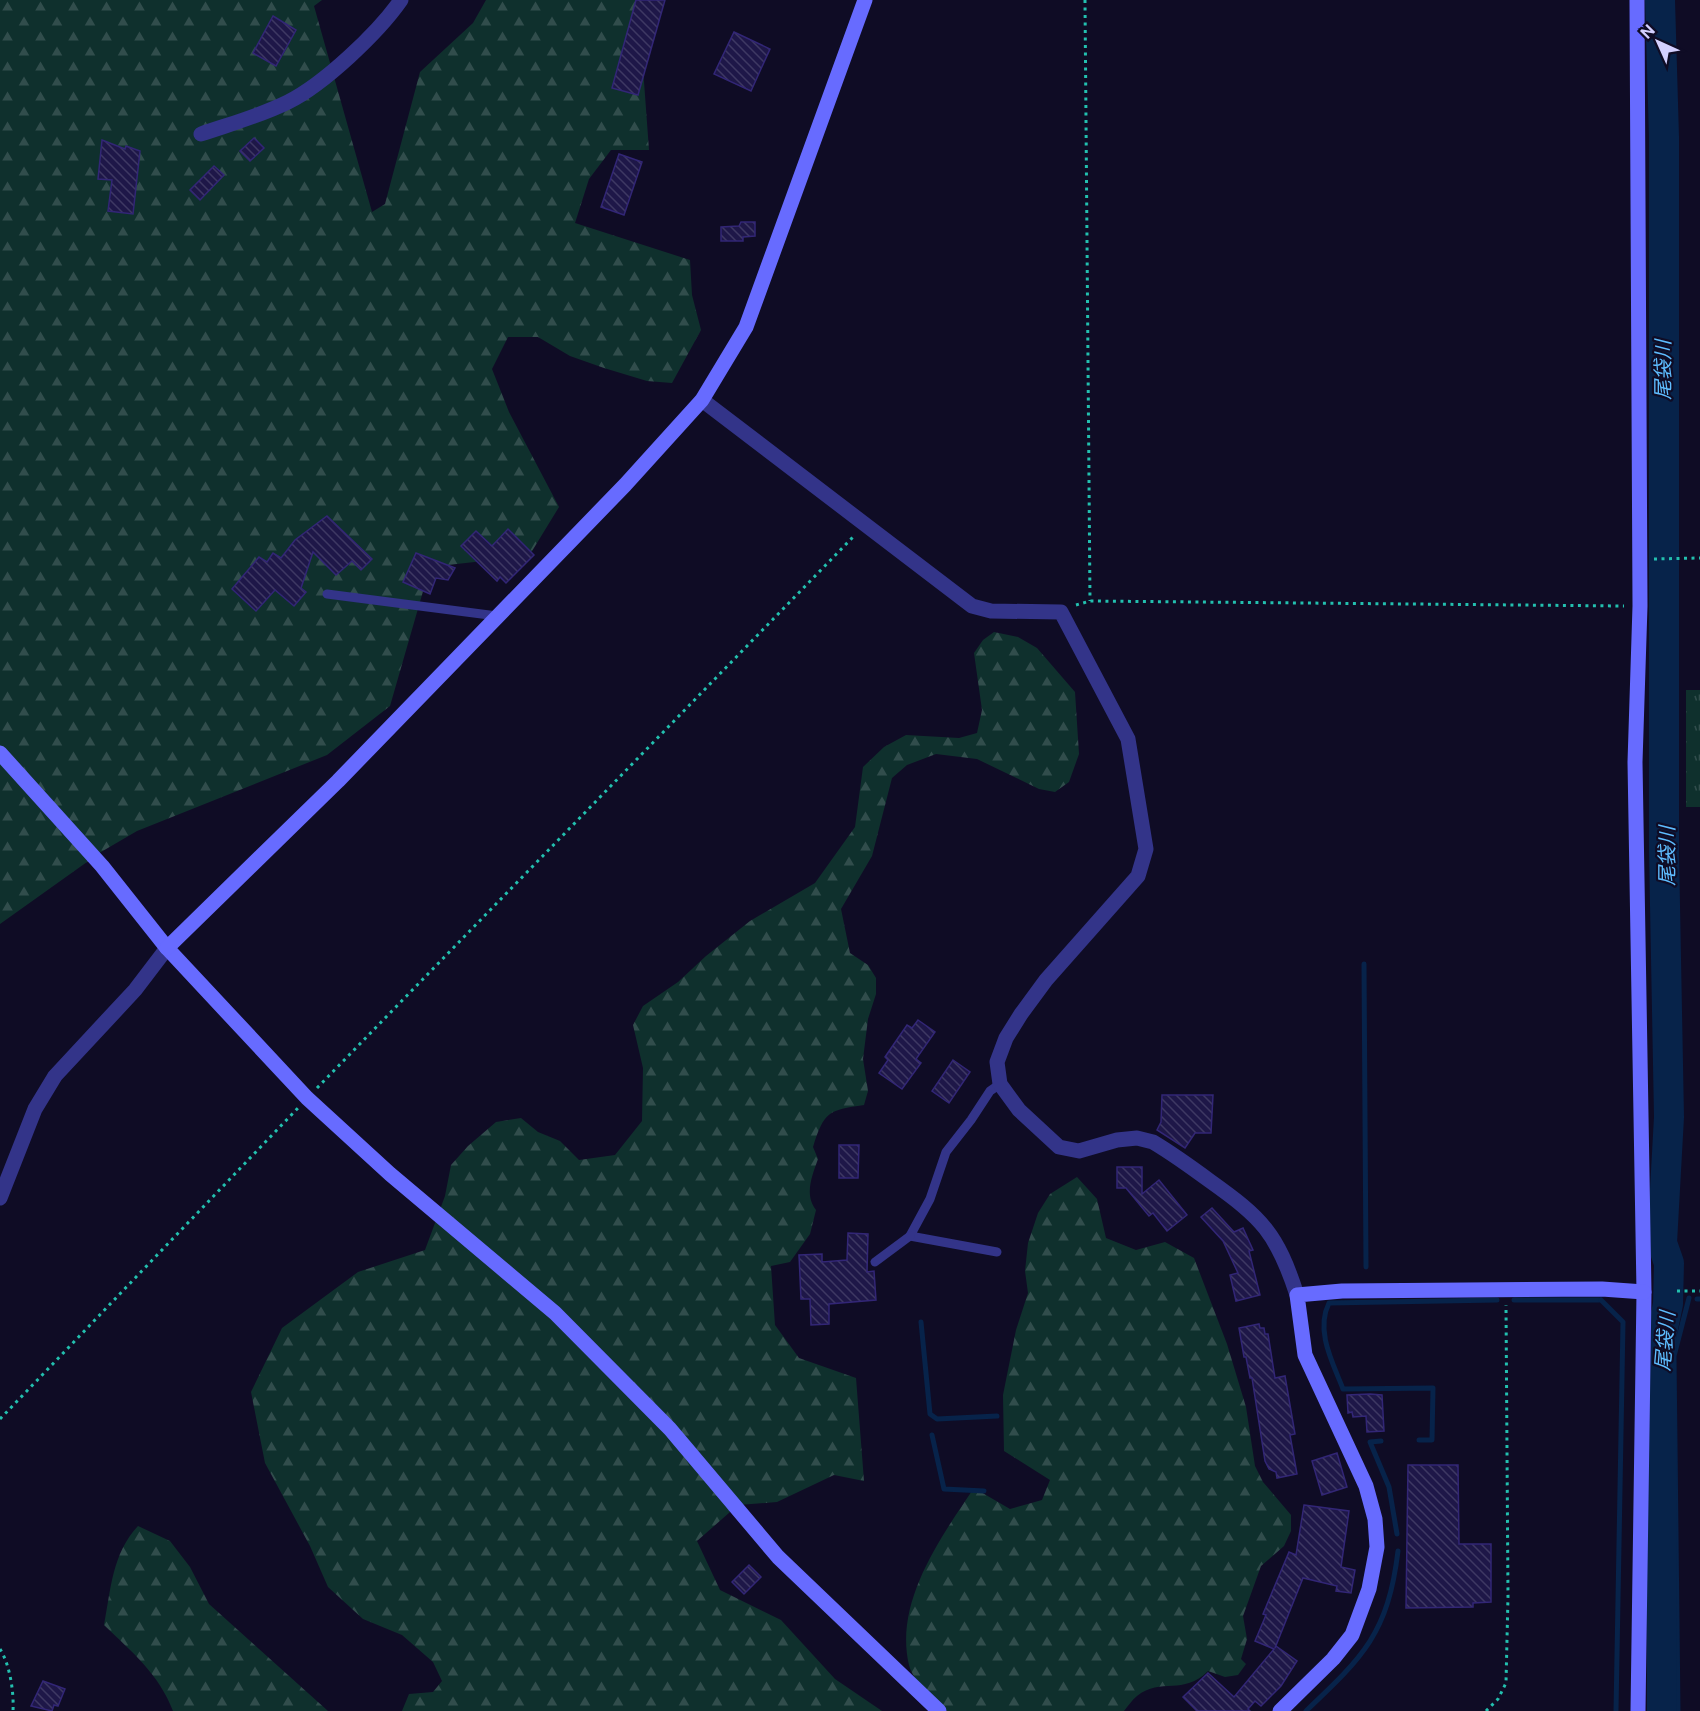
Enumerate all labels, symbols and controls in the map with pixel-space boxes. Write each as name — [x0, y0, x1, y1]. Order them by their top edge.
north arrow — [1628, 12, 1688, 72]
text: N — [1637, 21, 1659, 43]
water label: 尾袋川 — [1651, 338, 1675, 400]
water label: 尾袋川 — [1655, 824, 1679, 886]
water label: 尾袋川 — [1650, 1308, 1680, 1372]

